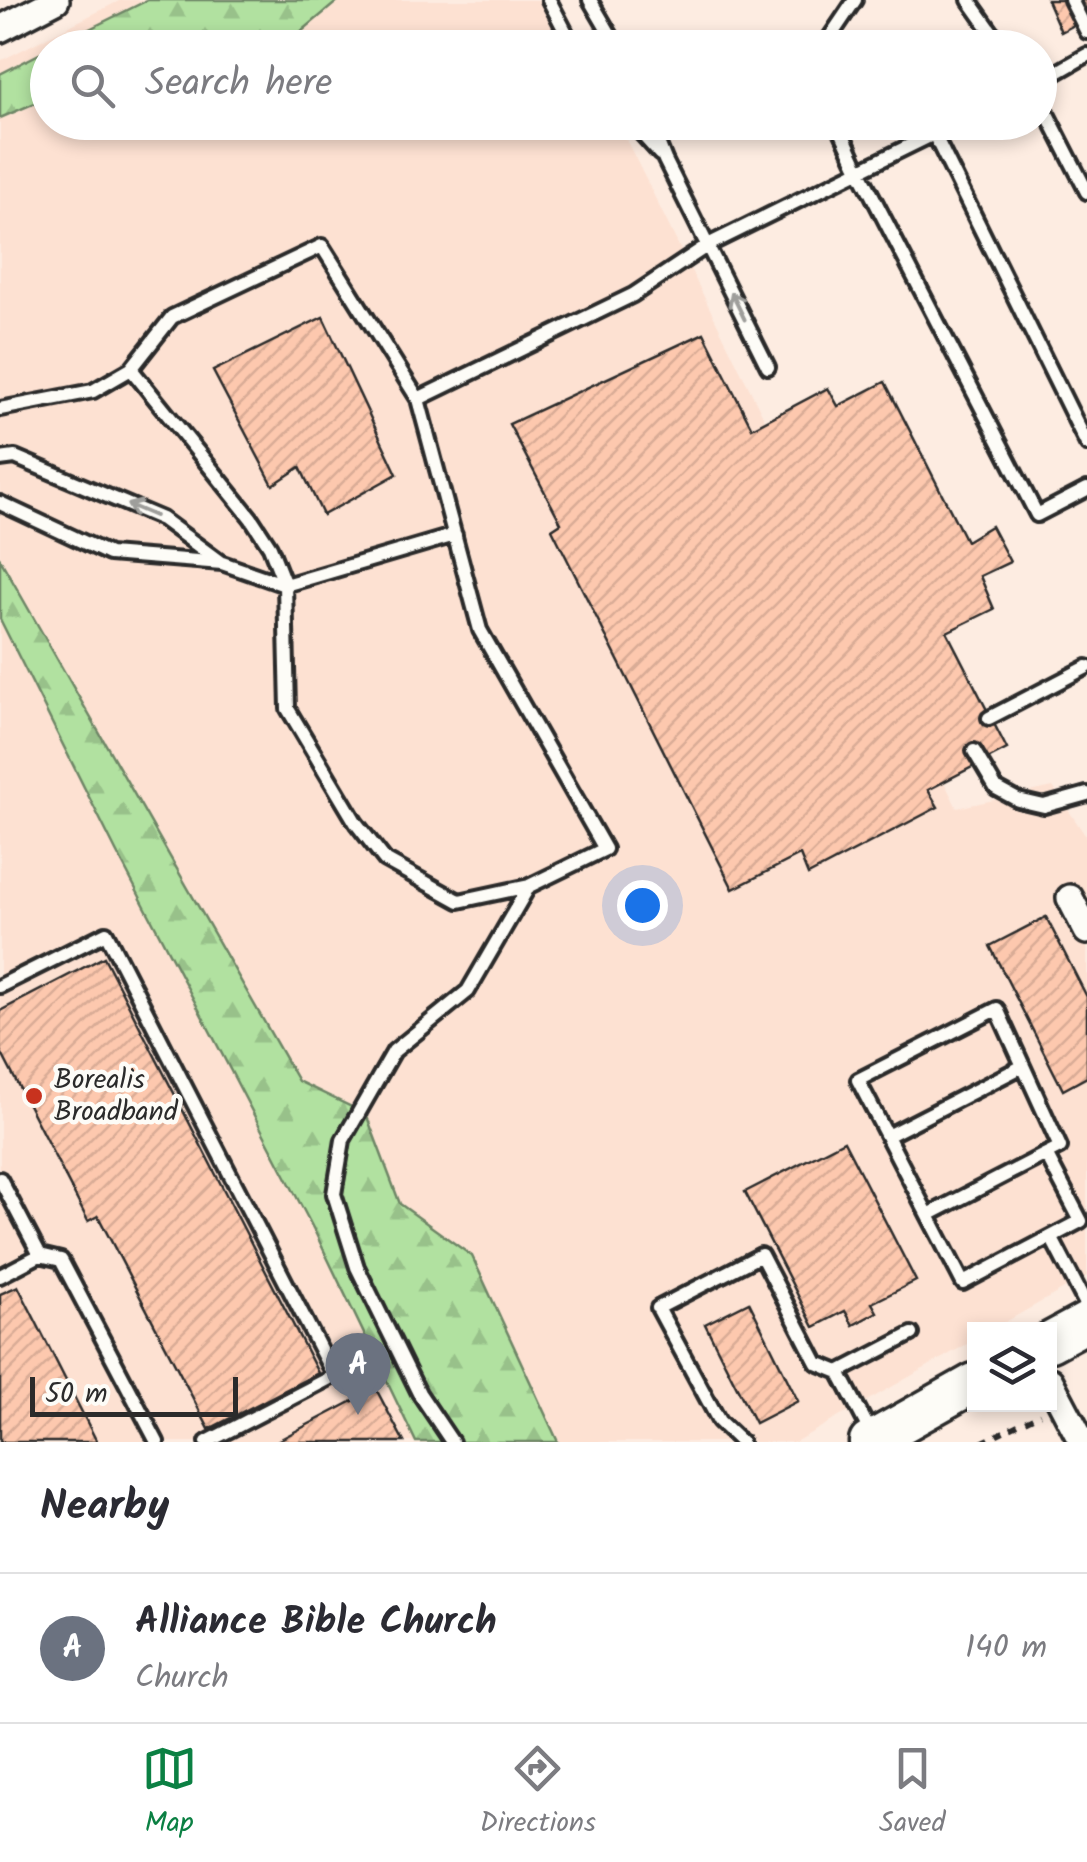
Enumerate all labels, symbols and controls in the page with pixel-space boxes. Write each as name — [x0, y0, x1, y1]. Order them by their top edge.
search box — [30, 30, 1057, 140]
text: Search here — [145, 55, 332, 115]
icon: search — [65, 58, 120, 113]
one-way arrow — [728, 292, 747, 322]
one-way arrow — [126, 500, 157, 518]
your location — [617, 880, 668, 931]
place label: Borealis Broadband — [54, 1058, 179, 1135]
marker: Borealis Broadband — [23, 1085, 45, 1107]
map controls — [967, 1322, 1057, 1412]
button: layers — [967, 1322, 1057, 1412]
pin: A — [326, 1332, 390, 1415]
scale bar — [30, 1372, 238, 1416]
text: 50 m — [45, 1372, 108, 1417]
text: Nearby — [40, 1474, 169, 1541]
text: Alliance Bible Church — [135, 1593, 497, 1653]
text: A — [62, 1623, 83, 1674]
text: 140 m — [965, 1623, 1047, 1674]
text: Church — [135, 1653, 229, 1704]
tab: Map — [142, 1741, 197, 1846]
tab: Directions — [480, 1741, 596, 1846]
tab: Saved — [879, 1741, 945, 1846]

